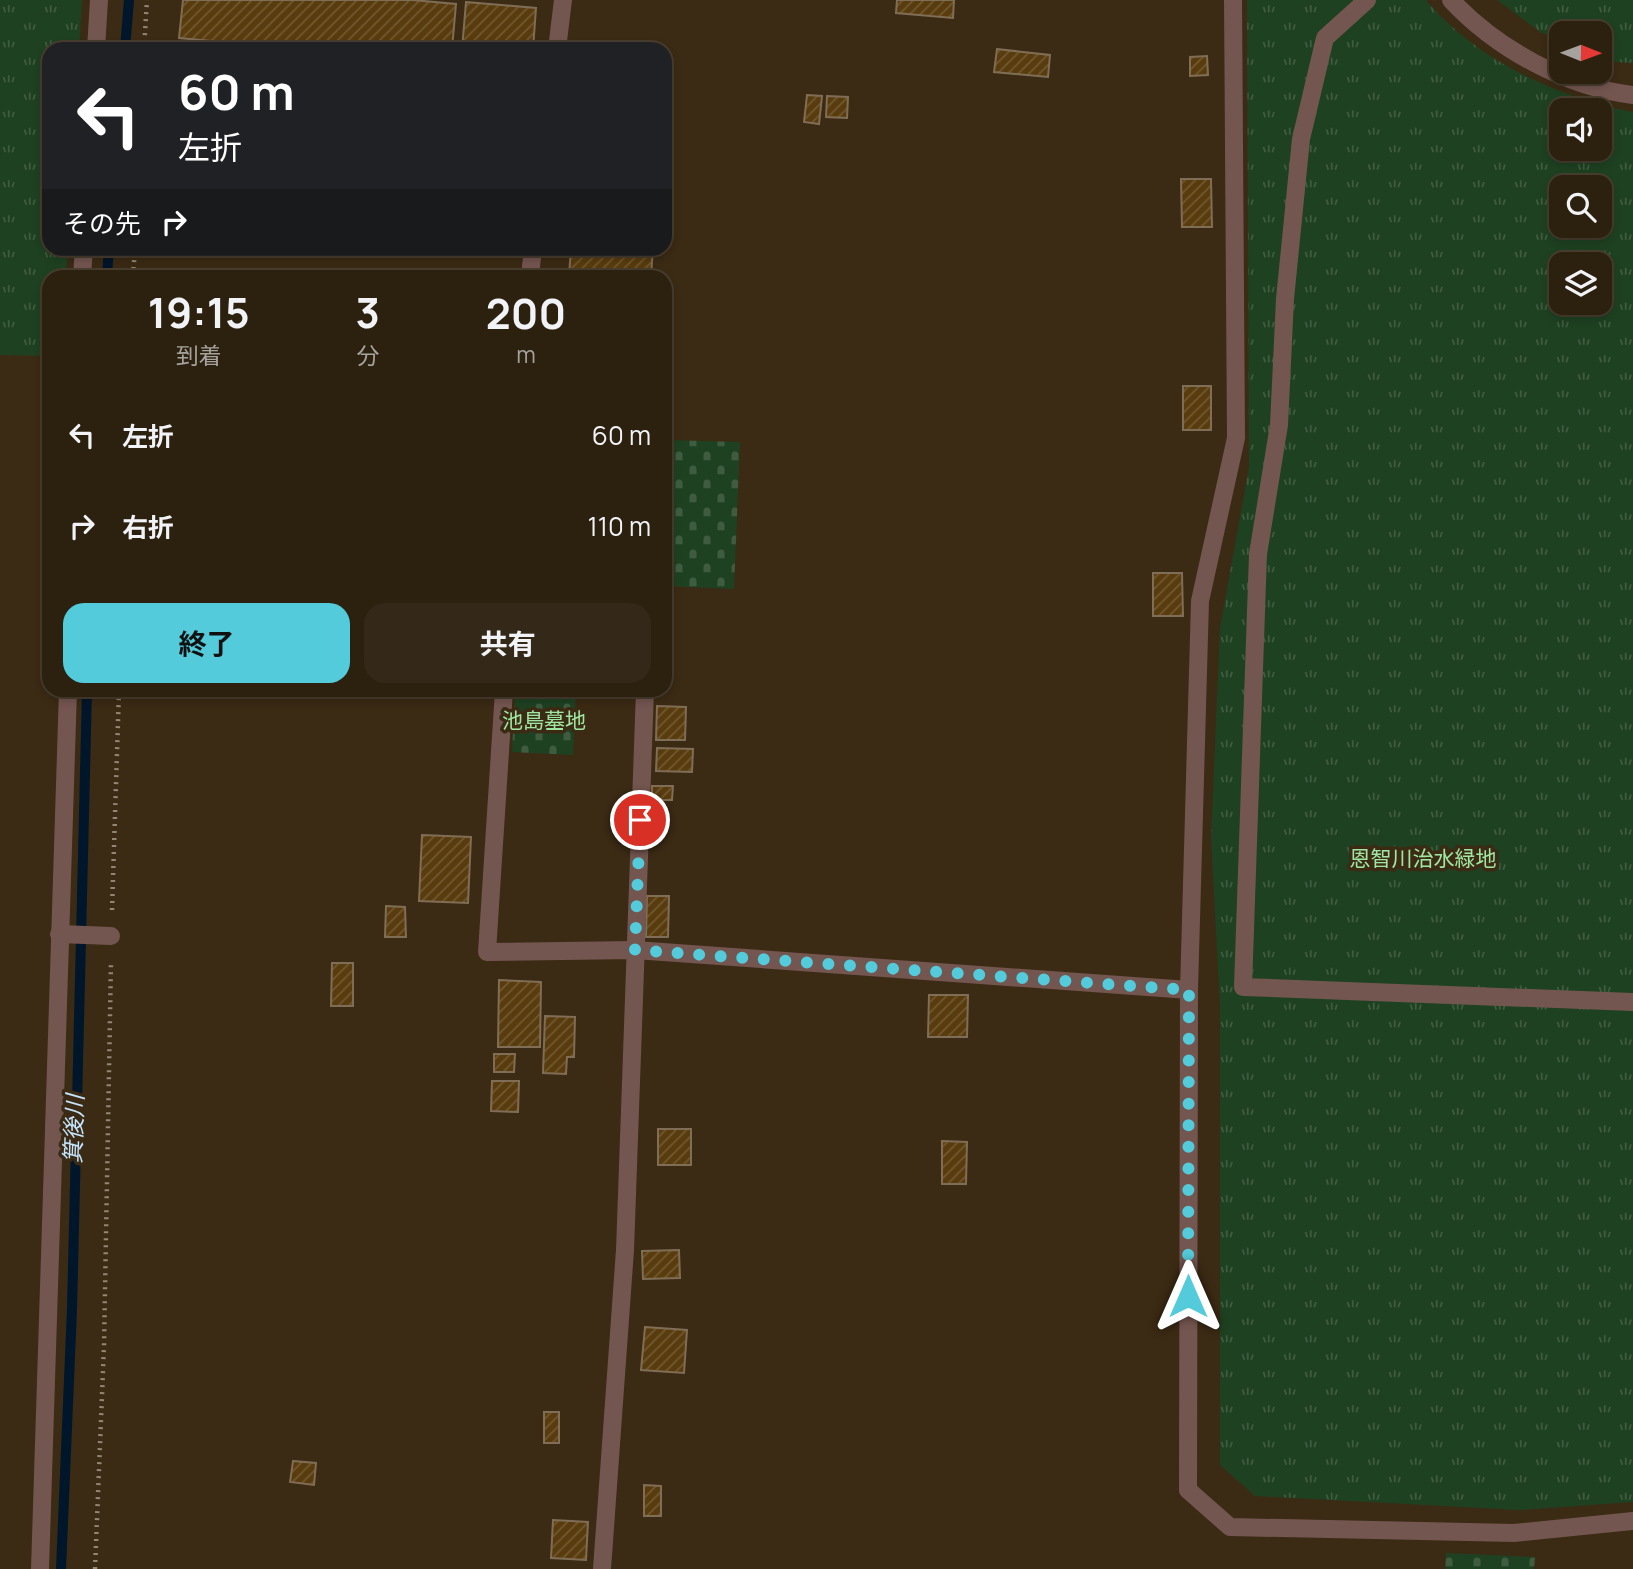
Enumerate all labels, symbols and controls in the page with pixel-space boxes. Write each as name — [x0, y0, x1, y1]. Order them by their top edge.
north arrow — [1549, 21, 1612, 84]
map controls — [1549, 21, 1612, 315]
text: 60 m — [178, 58, 295, 125]
icon: left — [63, 70, 154, 161]
button: sound — [1549, 98, 1612, 161]
text: 左折 — [178, 125, 242, 169]
button: search — [1549, 175, 1612, 238]
icon: right — [155, 203, 193, 241]
text: その先 — [63, 205, 141, 241]
button: layers — [1549, 252, 1612, 315]
text: 19:15 — [148, 283, 250, 341]
text: 3 — [356, 283, 380, 341]
text: 200 — [486, 284, 566, 342]
text: m — [516, 338, 536, 370]
text: 到着 — [176, 339, 222, 371]
text: 分 — [356, 339, 379, 371]
icon: left — [63, 416, 101, 454]
text: 60 m — [592, 417, 651, 453]
text: 左折 — [122, 418, 174, 454]
icon: right — [63, 507, 101, 545]
text: 110 m — [588, 508, 651, 544]
text: 右折 — [122, 509, 174, 545]
button: 終了 — [63, 603, 350, 683]
button: 共有 — [364, 603, 651, 683]
park label: 池島墓地 — [502, 706, 586, 734]
pin — [610, 790, 670, 850]
icon: arrive — [621, 801, 659, 839]
park label: 恩智川治水緑地 — [1350, 844, 1497, 872]
water label: 箕後川 — [56, 1091, 90, 1164]
position arrow — [1151, 1259, 1225, 1333]

